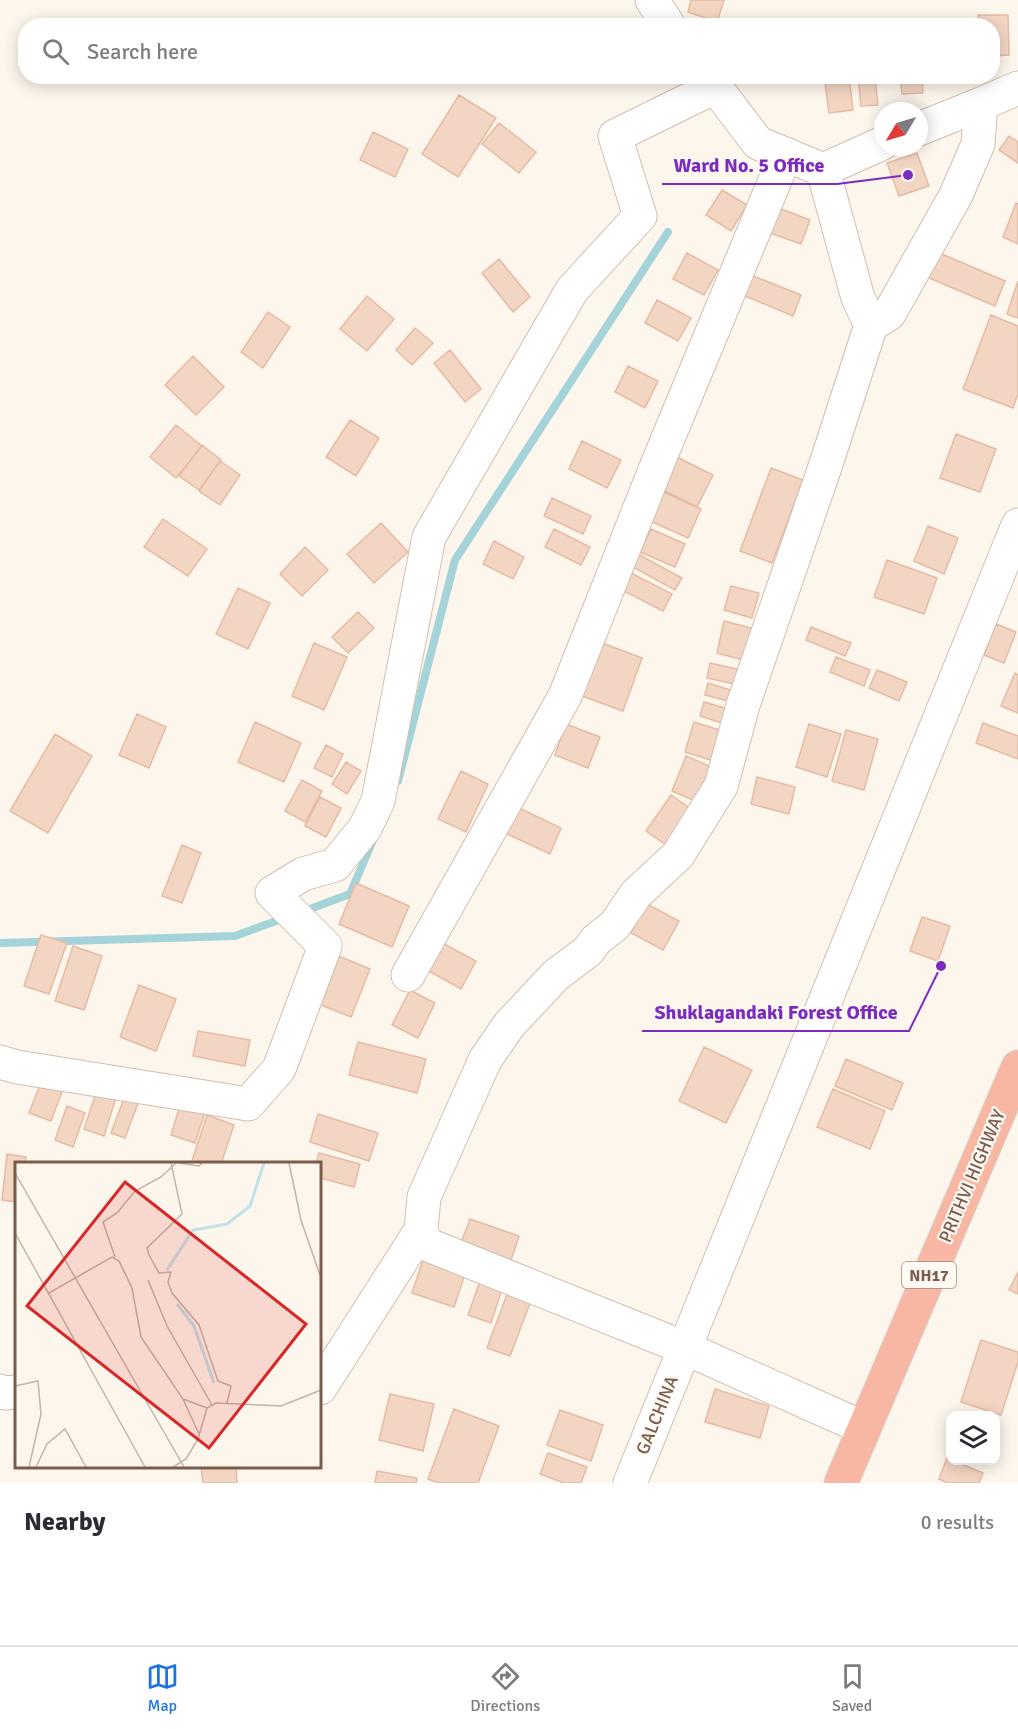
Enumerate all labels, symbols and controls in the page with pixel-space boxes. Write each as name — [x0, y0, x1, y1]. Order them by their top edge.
search box — [18, 18, 1000, 84]
icon: search — [39, 35, 72, 68]
text: Search here — [87, 38, 198, 65]
north arrow — [874, 102, 928, 156]
callout: Ward No. 5 Office — [662, 146, 837, 184]
text: Ward No. 5 Office — [673, 153, 825, 178]
callout: Shuklagandaki Forest Office — [642, 993, 909, 1031]
text: Shuklagandaki Forest Office — [654, 1000, 898, 1025]
street label: PRITHVI HIGHWAY — [934, 1106, 1010, 1246]
inset map — [15, 1162, 321, 1468]
road number: NH17 — [902, 1262, 956, 1288]
street label: GALCHINA — [631, 1372, 683, 1458]
map controls — [946, 1411, 1000, 1465]
button: layers — [946, 1411, 1000, 1465]
text: Nearby — [24, 1506, 105, 1538]
text: 0 results — [921, 1510, 994, 1535]
tab: Map — [146, 1660, 179, 1716]
tab: Directions — [470, 1660, 540, 1716]
tab: Saved — [832, 1660, 872, 1716]

